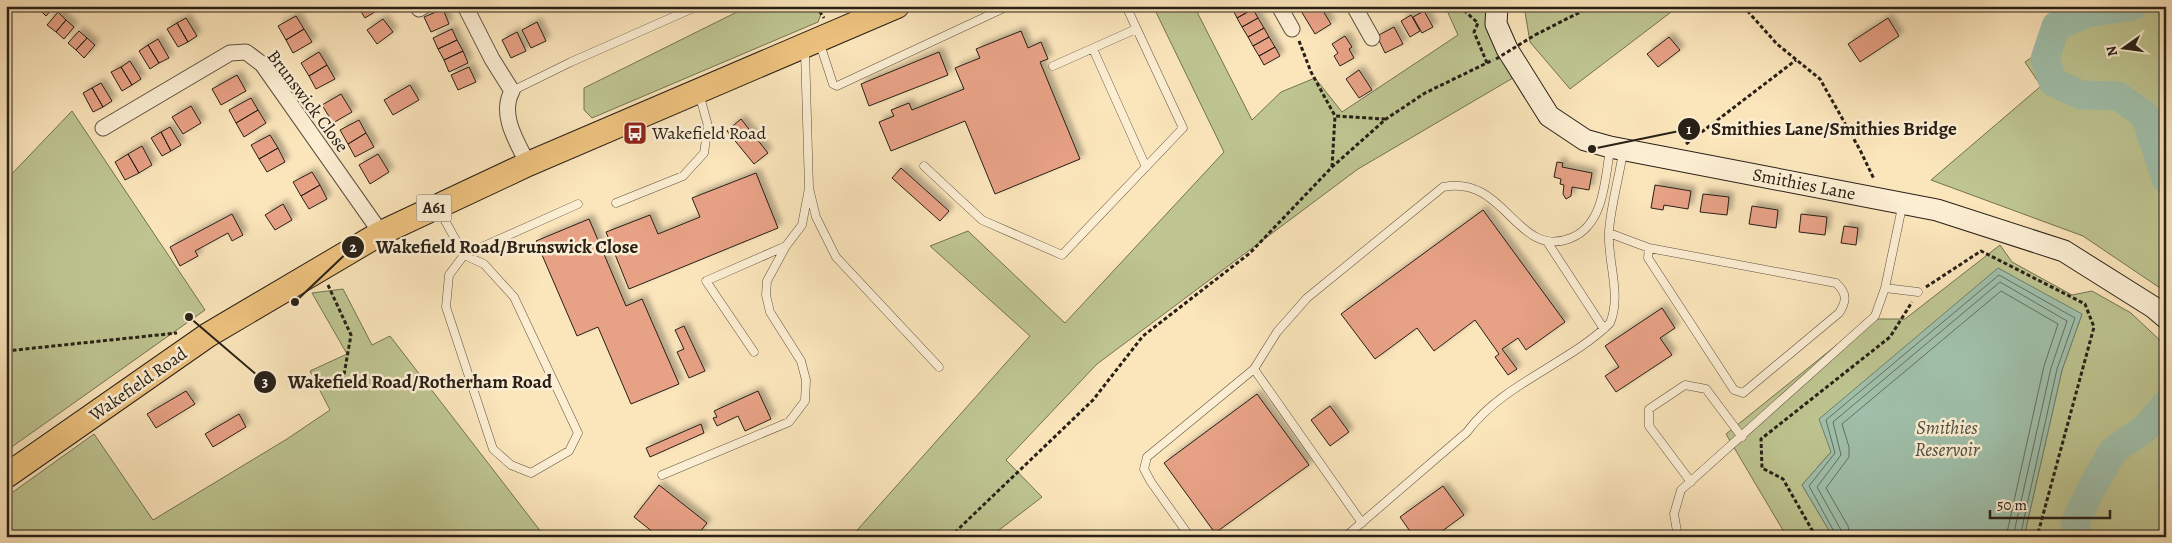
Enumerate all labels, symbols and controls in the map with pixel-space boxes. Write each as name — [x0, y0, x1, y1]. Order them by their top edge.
north arrow — [2100, 22, 2150, 72]
text: N — [2101, 44, 2122, 58]
street label: Brunswick Close — [262, 45, 354, 157]
callout: Smithies Lane/Smithies Bridge — [1677, 112, 1967, 146]
text: Smithies Lane/Smithies Bridge — [1711, 116, 1957, 142]
text: 1 — [1686, 119, 1692, 139]
bus stop icon: Wakefield Road — [622, 120, 648, 146]
place label: Wakefield Road — [651, 121, 766, 145]
street label: Smithies Lane — [1750, 162, 1858, 206]
road number: A61 — [416, 194, 452, 222]
callout: Wakefield Road/Brunswick Close — [341, 230, 648, 264]
text: Wakefield Road/Brunswick Close — [375, 234, 639, 260]
text: 2 — [349, 237, 357, 257]
street label: Wakefield Road — [84, 341, 192, 427]
callout: Wakefield Road/Rotherham Road — [253, 365, 562, 399]
text: Wakefield Road/Rotherham Road — [287, 369, 553, 395]
text: 3 — [262, 372, 268, 392]
water label: Smithies Reservoir — [1915, 415, 1981, 463]
scale bar — [1990, 488, 2110, 520]
text: 50 m — [1997, 495, 2027, 515]

